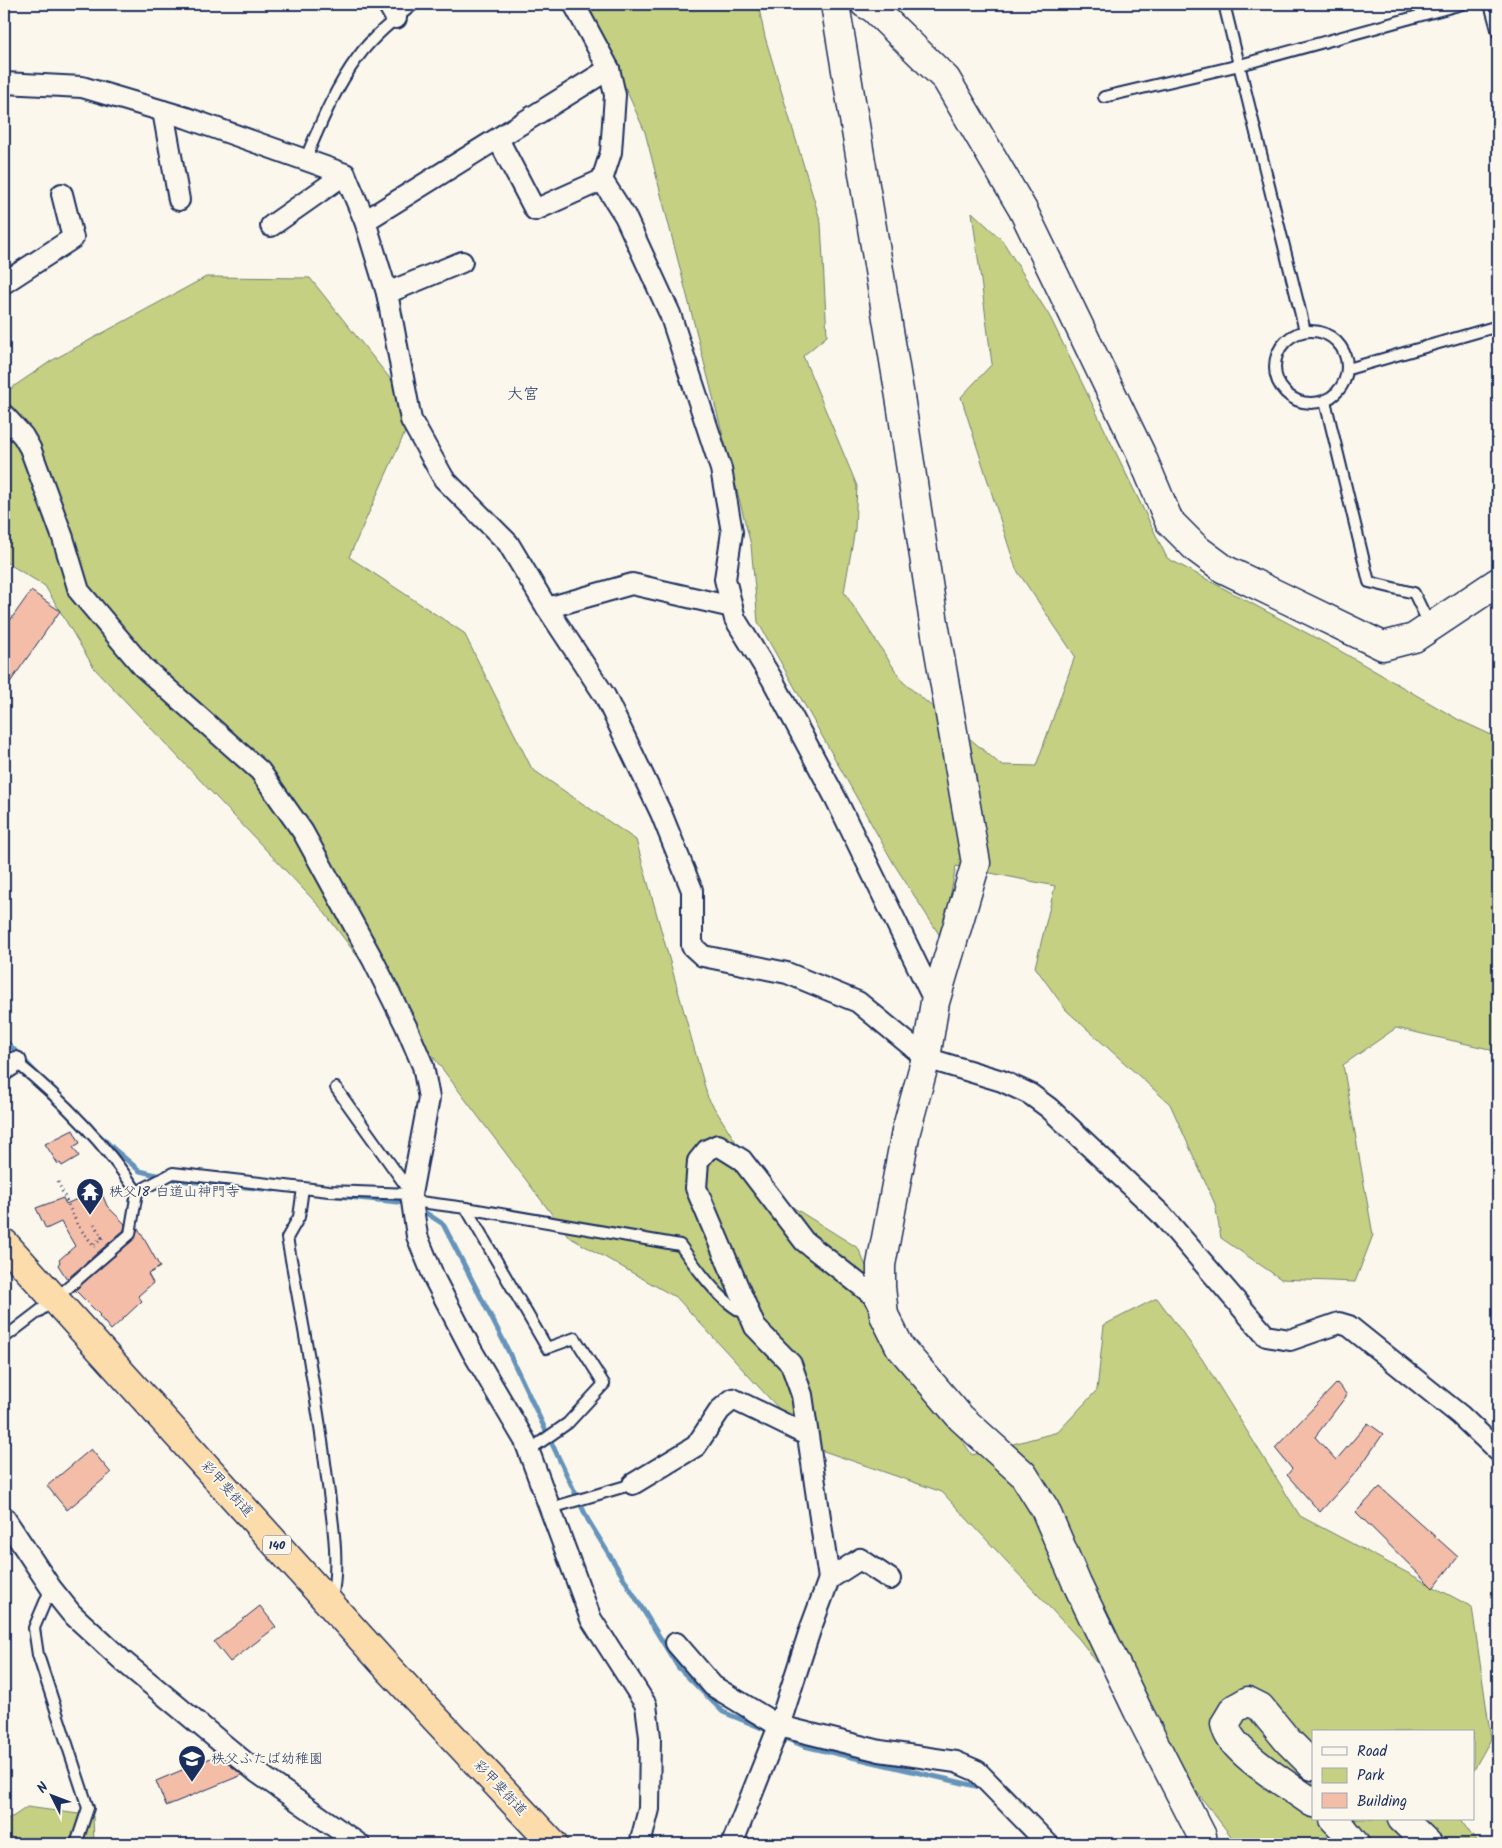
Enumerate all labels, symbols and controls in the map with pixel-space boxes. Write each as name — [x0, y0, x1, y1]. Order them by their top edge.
district label: 大宮 — [507, 382, 539, 407]
temple icon: 秩父18 白道山神門寺 — [75, 1177, 105, 1216]
place label: 秩父18 白道山神門寺 — [109, 1181, 239, 1203]
street label: 彩甲斐街道 — [195, 1456, 259, 1522]
road number: 140 — [263, 1536, 291, 1554]
legend — [1312, 1730, 1474, 1820]
text: Road — [1357, 1740, 1388, 1764]
school or university icon: 秩父ふたば幼稚園 — [177, 1744, 207, 1783]
place label: 秩父ふたば幼稚園 — [211, 1748, 323, 1770]
street label: 彩甲斐街道 — [468, 1755, 532, 1821]
text: Park — [1357, 1764, 1385, 1788]
north arrow — [28, 1770, 78, 1820]
text: N — [32, 1777, 54, 1799]
text: Building — [1357, 1790, 1407, 1814]

